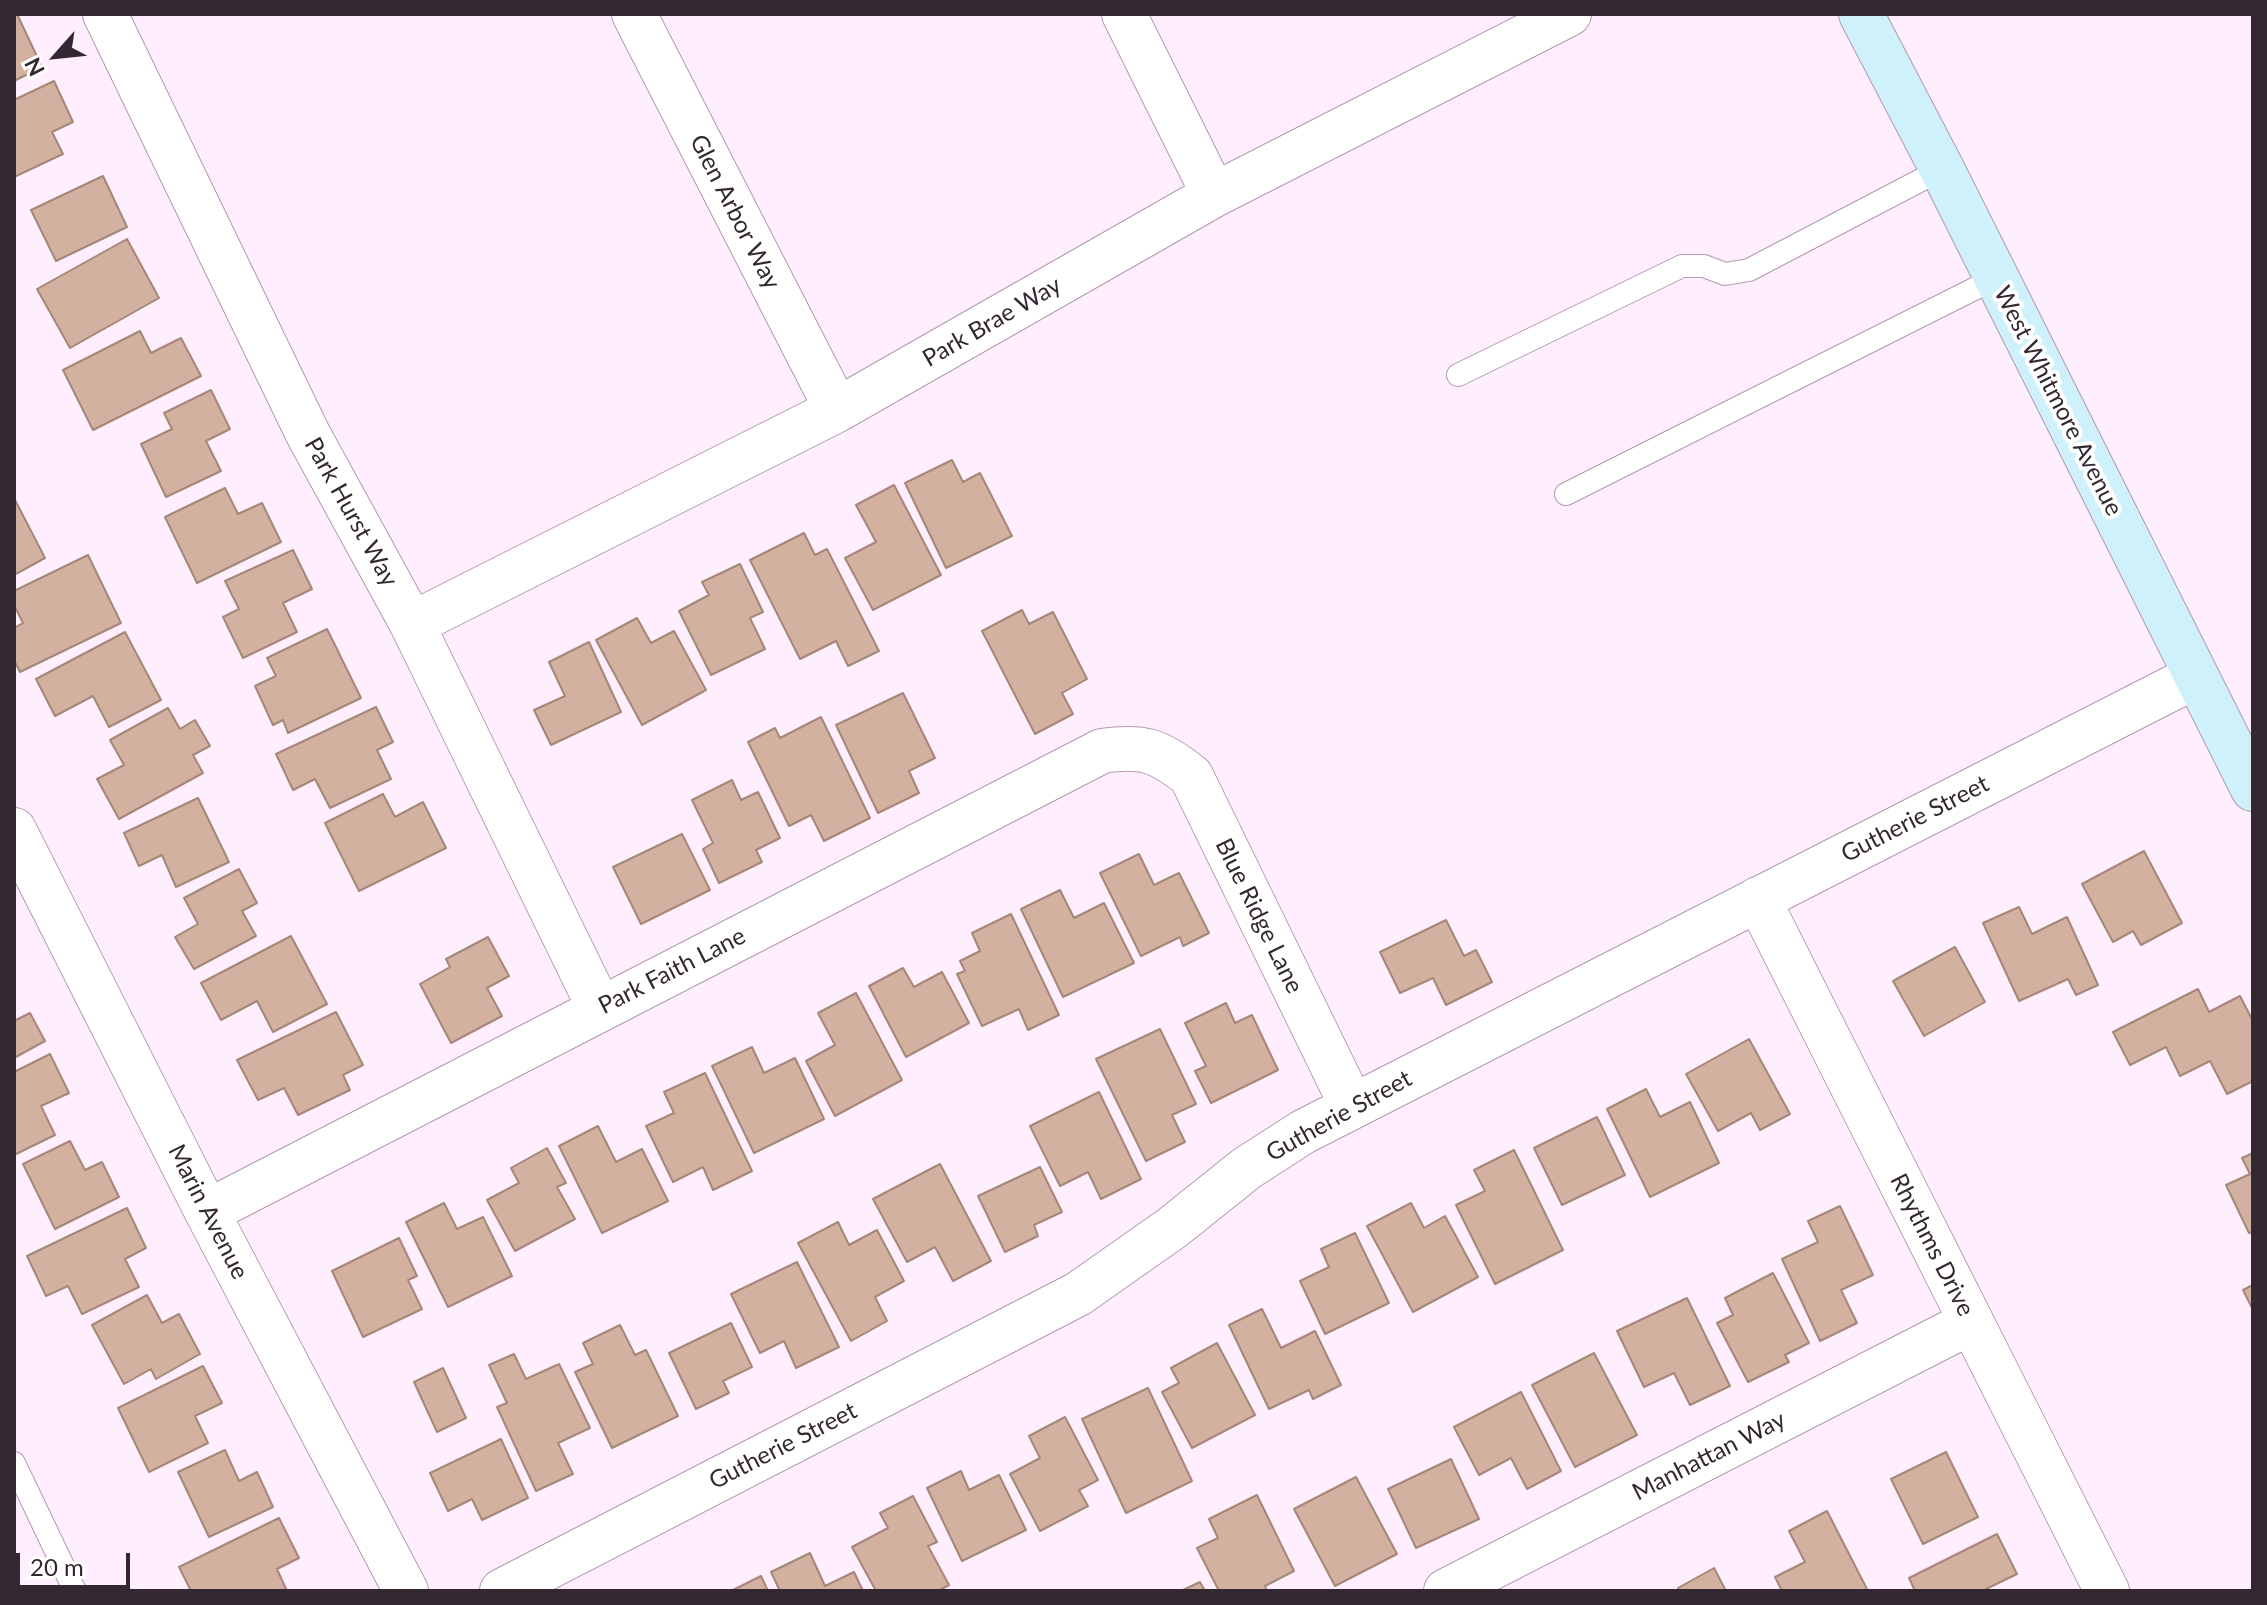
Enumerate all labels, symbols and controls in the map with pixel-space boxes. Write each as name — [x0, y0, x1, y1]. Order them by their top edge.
north arrow — [16, 16, 96, 96]
text: N — [18, 53, 50, 81]
street label: Glen Arbor Way — [684, 130, 786, 294]
street label: Park Brae Way — [918, 271, 1066, 373]
street label: West Whitmore Avenue — [1988, 281, 2128, 521]
street label: Park Hurst Way — [298, 433, 404, 591]
street label: Gutherie Street — [1836, 769, 1994, 869]
street label: Blue Ridge Lane — [1209, 834, 1309, 998]
street label: Park Faith Lane — [594, 922, 750, 1020]
street label: Gutherie Street — [1261, 1064, 1417, 1168]
street label: Marin Avenue — [162, 1140, 254, 1284]
street label: Rhythms Drive — [1884, 1169, 1980, 1321]
street label: Gutherie Street — [704, 1396, 862, 1496]
street label: Manhattan Way — [1628, 1405, 1790, 1507]
scale bar — [20, 1537, 134, 1587]
text: 20 m — [30, 1552, 84, 1581]

